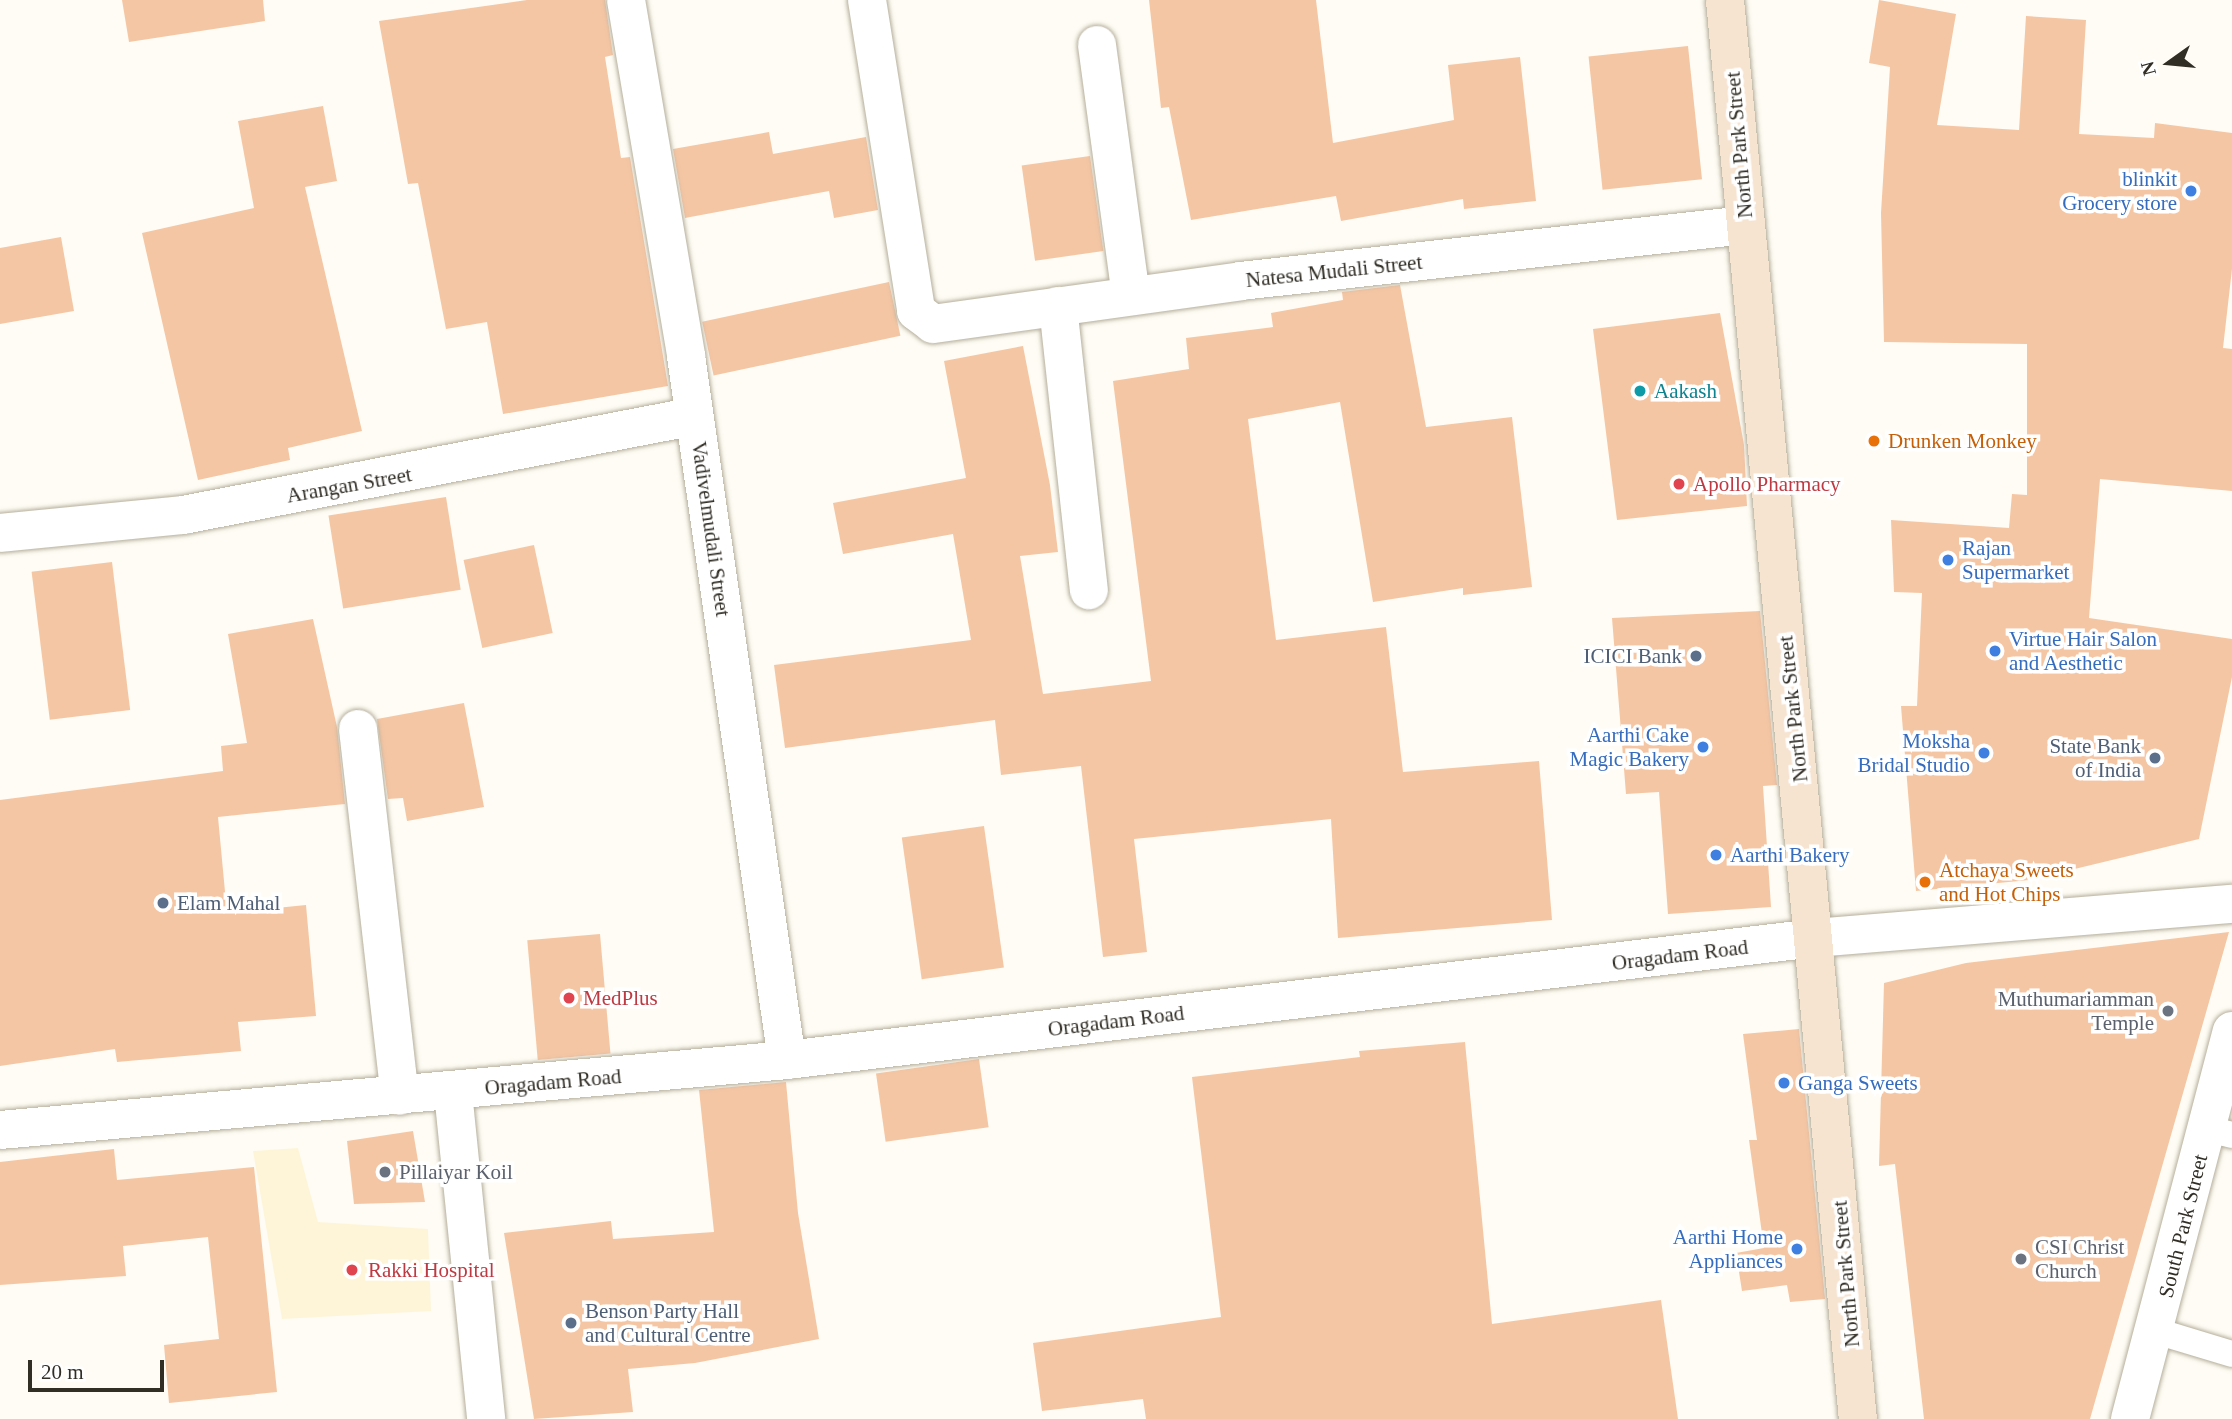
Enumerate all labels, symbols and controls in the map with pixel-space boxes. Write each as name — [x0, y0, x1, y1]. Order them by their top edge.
north arrow — [2134, 28, 2204, 98]
text: N — [2136, 59, 2160, 78]
street label: North Park Street — [1720, 71, 1758, 219]
place label: blinkit Grocery store — [2062, 166, 2177, 216]
marker: blinkit Grocery store — [2183, 183, 2199, 199]
street label: Natesa Mudali Street — [1245, 249, 1423, 293]
place label: Aakash — [1654, 378, 1717, 404]
marker: Aakash — [1632, 383, 1648, 399]
place label: Drunken Monkey — [1888, 428, 2037, 454]
marker: Drunken Monkey — [1866, 433, 1882, 449]
street label: Vadivelmudali Street — [686, 440, 736, 618]
street label: Arangan Street — [285, 462, 413, 508]
place label: Apollo Pharmacy — [1693, 471, 1841, 497]
marker: Apollo Pharmacy — [1671, 476, 1687, 492]
place label: Rajan Supermarket — [1962, 535, 2069, 585]
marker: Rajan Supermarket — [1940, 552, 1956, 568]
place label: Virtue Hair Salon and Aesthetic — [2009, 626, 2157, 676]
street label: North Park Street — [1773, 635, 1813, 783]
place label: ICICI Bank — [1583, 643, 1682, 669]
marker: Virtue Hair Salon and Aesthetic — [1987, 643, 2003, 659]
marker: ICICI Bank — [1688, 648, 1704, 664]
place label: Aarthi Cake Magic Bakery — [1569, 722, 1689, 772]
place label: Moksha Bridal Studio — [1857, 728, 1970, 778]
place label: State Bank of India — [2049, 733, 2141, 783]
marker: Aarthi Cake Magic Bakery — [1695, 739, 1711, 755]
marker: Moksha Bridal Studio — [1976, 745, 1992, 761]
marker: State Bank of India — [2147, 750, 2163, 766]
place label: Aarthi Bakery — [1730, 842, 1850, 868]
marker: Aarthi Bakery — [1708, 847, 1724, 863]
place label: Atchaya Sweets and Hot Chips — [1939, 857, 2074, 907]
marker: Atchaya Sweets and Hot Chips — [1917, 874, 1933, 890]
place label: Elam Mahal — [177, 890, 280, 916]
marker: Elam Mahal — [155, 895, 171, 911]
street label: Oragadam Road — [1610, 934, 1750, 976]
place label: MedPlus — [583, 985, 658, 1011]
place label: Muthumariamman Temple — [1998, 986, 2154, 1036]
marker: MedPlus — [561, 990, 577, 1006]
street label: Oragadam Road — [1046, 1000, 1186, 1042]
marker: Muthumariamman Temple — [2160, 1003, 2176, 1019]
street label: Oragadam Road — [484, 1063, 622, 1101]
place label: Ganga Sweets — [1798, 1070, 1918, 1096]
marker: Ganga Sweets — [1776, 1075, 1792, 1091]
street label: South Park Street — [2153, 1152, 2213, 1300]
place label: Pillaiyar Koil — [399, 1159, 513, 1185]
marker: Pillaiyar Koil — [377, 1164, 393, 1180]
street label: North Park Street — [1827, 1200, 1865, 1348]
place label: Aarthi Home Appliances — [1673, 1224, 1783, 1274]
place label: CSI Christ Church — [2035, 1234, 2124, 1284]
marker: Aarthi Home Appliances — [1789, 1241, 1805, 1257]
marker: CSI Christ Church — [2013, 1251, 2029, 1267]
place label: Rakki Hospital — [368, 1257, 495, 1283]
marker: Rakki Hospital — [342, 1260, 362, 1280]
place label: Benson Party Hall and Cultural Centre — [585, 1298, 751, 1348]
marker: Benson Party Hall and Cultural Centre — [563, 1315, 579, 1331]
scale bar — [32, 1346, 168, 1390]
text: 20 m — [41, 1360, 84, 1384]

